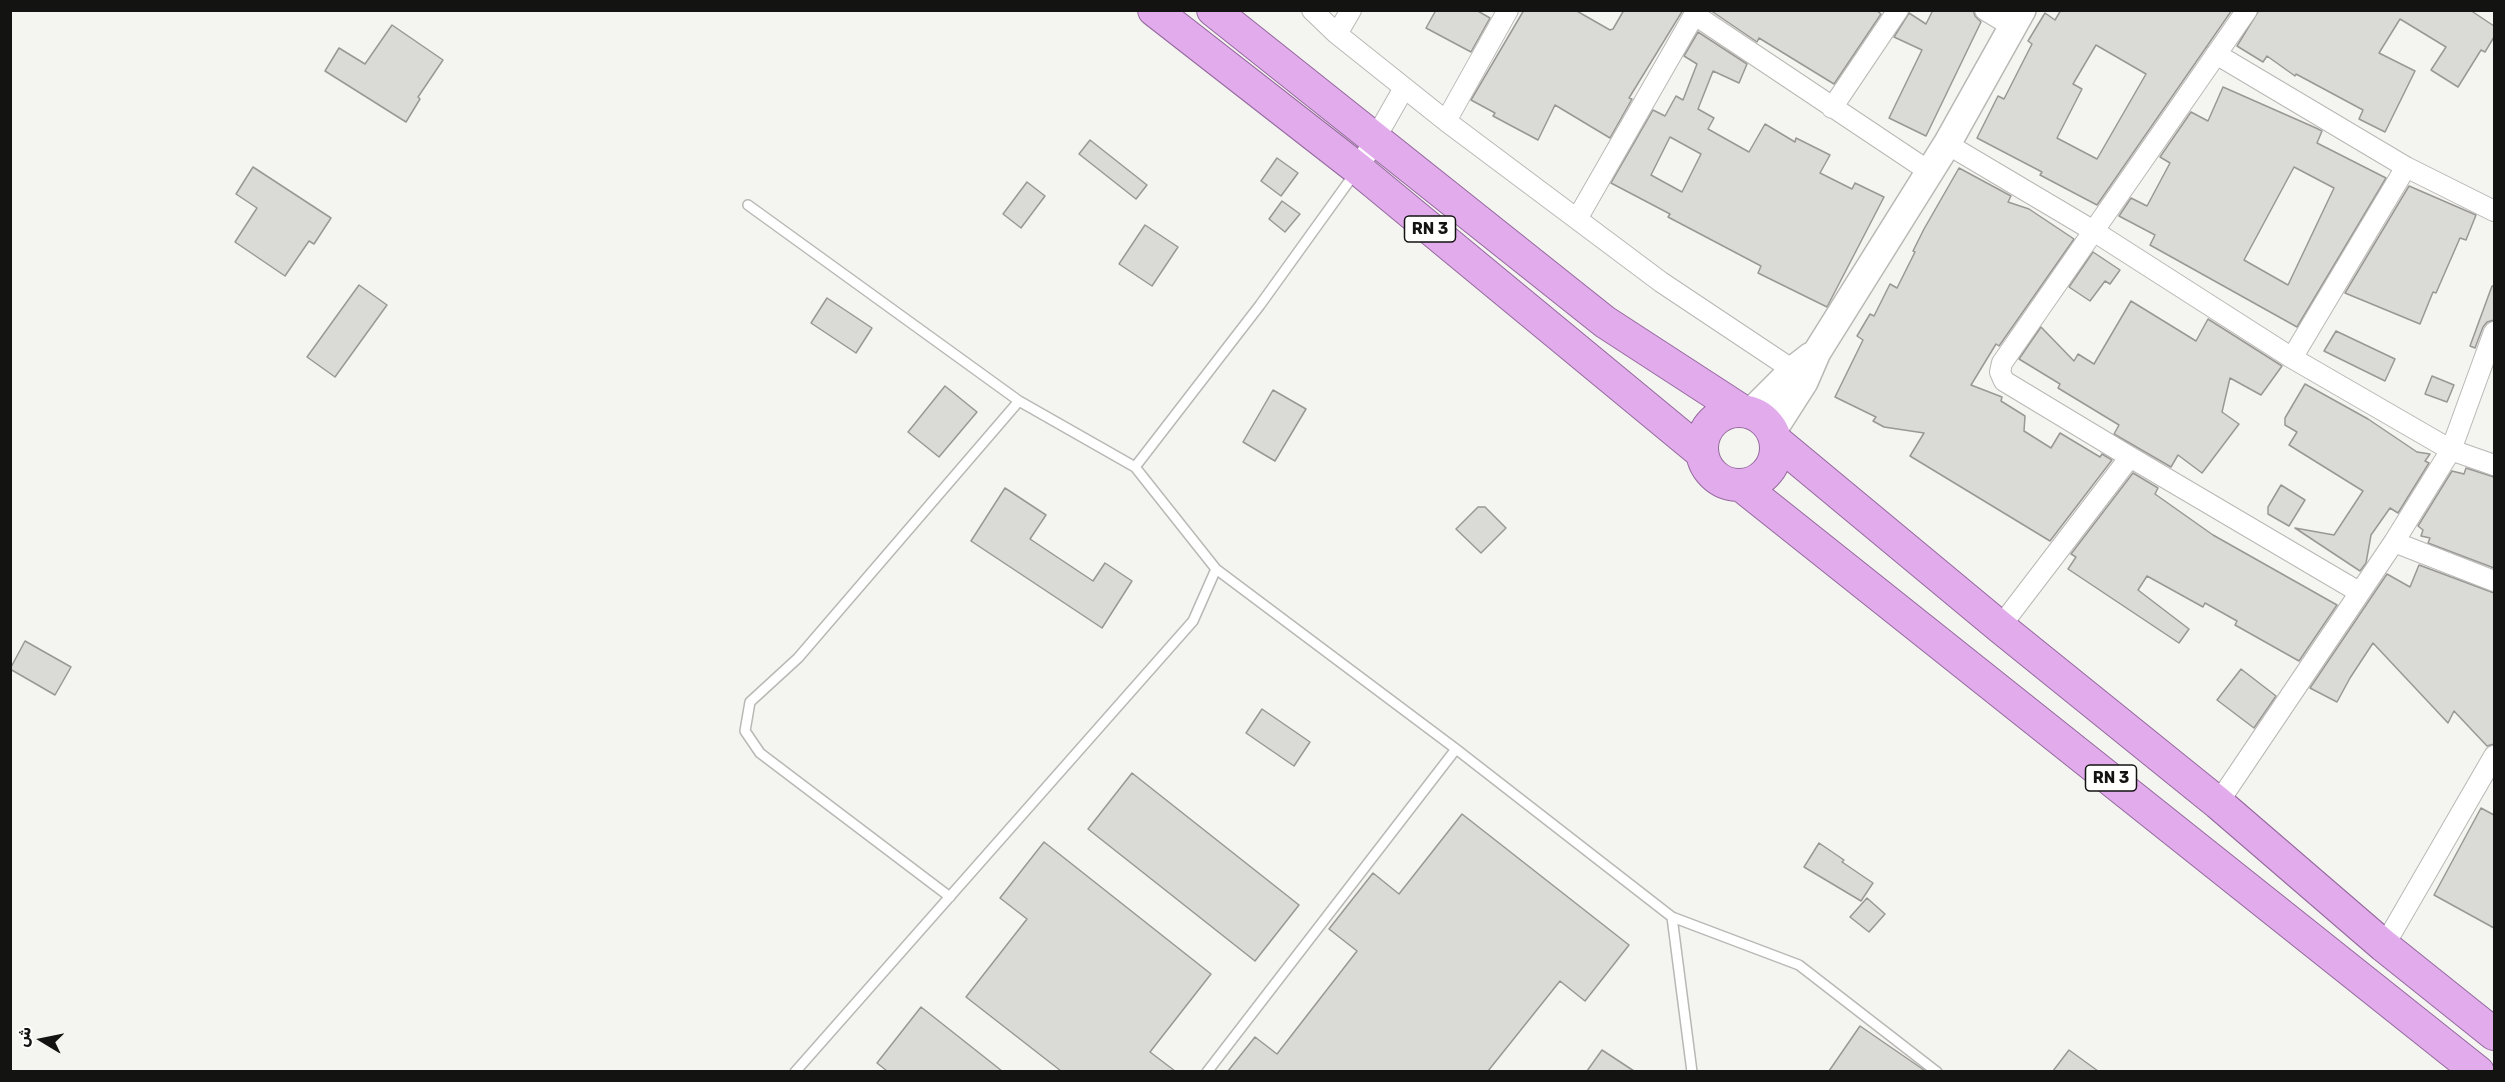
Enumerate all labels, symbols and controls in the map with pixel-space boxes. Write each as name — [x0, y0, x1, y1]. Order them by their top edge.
road number: RN 3 — [1404, 216, 1456, 242]
road number: RN 3 — [2086, 765, 2136, 791]
north arrow — [12, 1010, 72, 1070]
text: ش — [13, 1025, 35, 1048]

